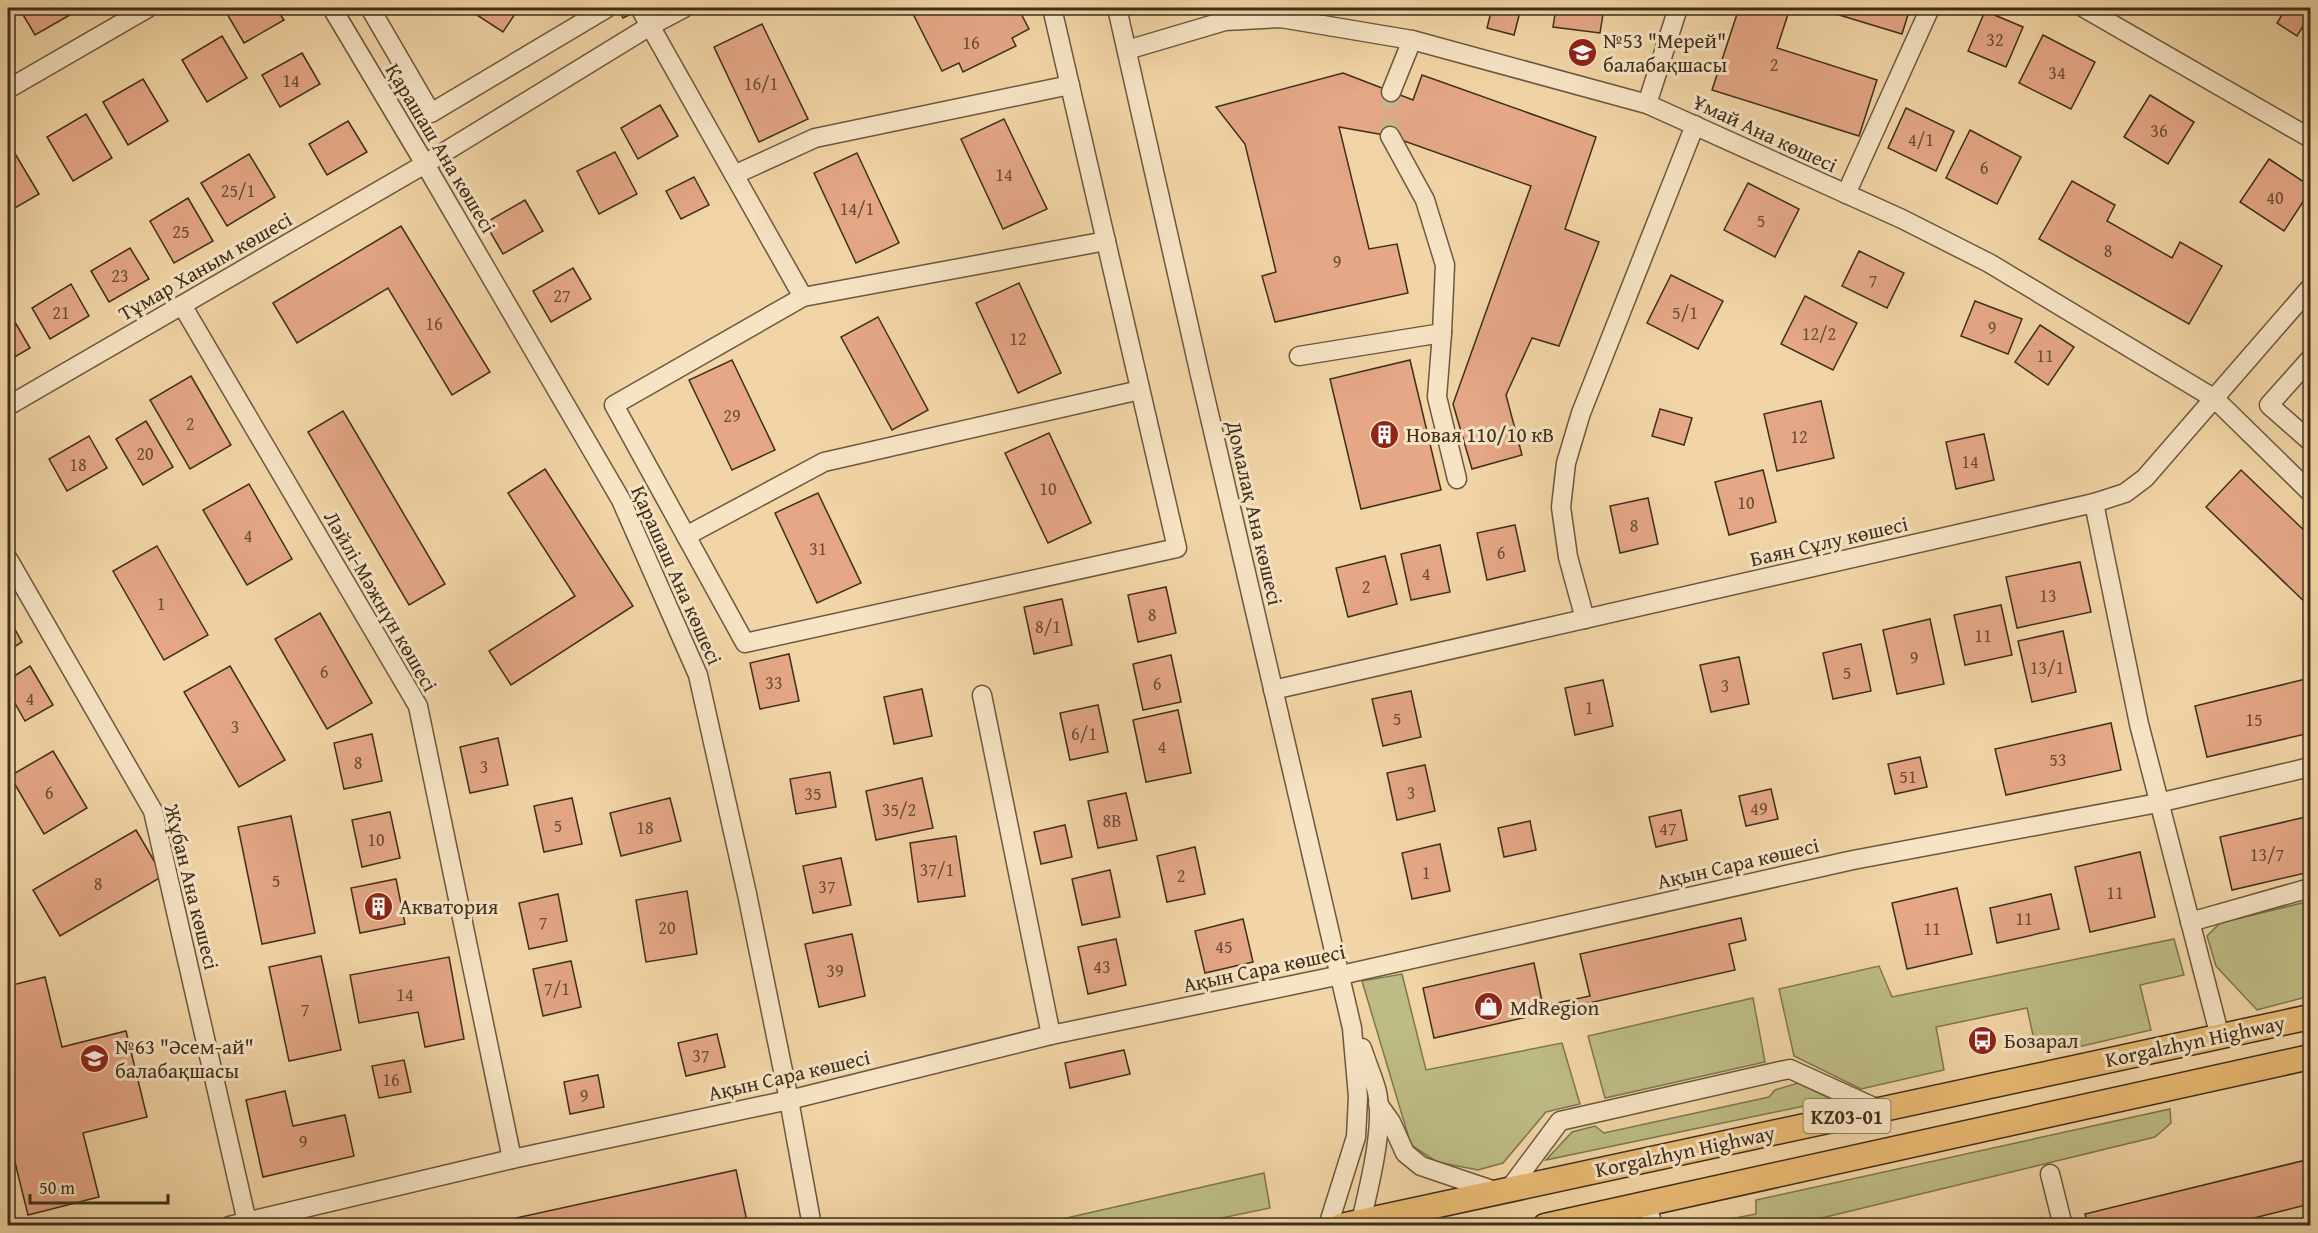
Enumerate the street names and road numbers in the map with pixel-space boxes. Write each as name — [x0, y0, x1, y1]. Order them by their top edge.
street label: Қарашаш Ана көшесі — [378, 57, 504, 239]
street label: Ұмай Ана көшесі — [1687, 86, 1843, 180]
street label: Тұмар Ханым көшесі — [112, 204, 298, 328]
street label: Домалақ Ана көшесі — [1218, 417, 1291, 609]
street label: Қарашаш Ана көшесі — [624, 480, 731, 670]
street label: Ләйлі-Мәжнүн көшесі — [316, 505, 446, 697]
street label: Баян Сұлу көшесі — [1747, 508, 1911, 574]
street label: Жұбан Ана көшесі — [156, 800, 228, 973]
street label: Ақын Сара көшесі — [1654, 829, 1822, 897]
street label: Ақын Сара көшесі — [1180, 936, 1348, 1000]
street label: Korgalzhyn Highway — [2102, 1007, 2288, 1075]
street label: Ақын Сара көшесі — [705, 1041, 873, 1109]
road number: KZ03-01 — [1804, 1099, 1890, 1133]
street label: Korgalzhyn Highway — [1592, 1117, 1778, 1185]

